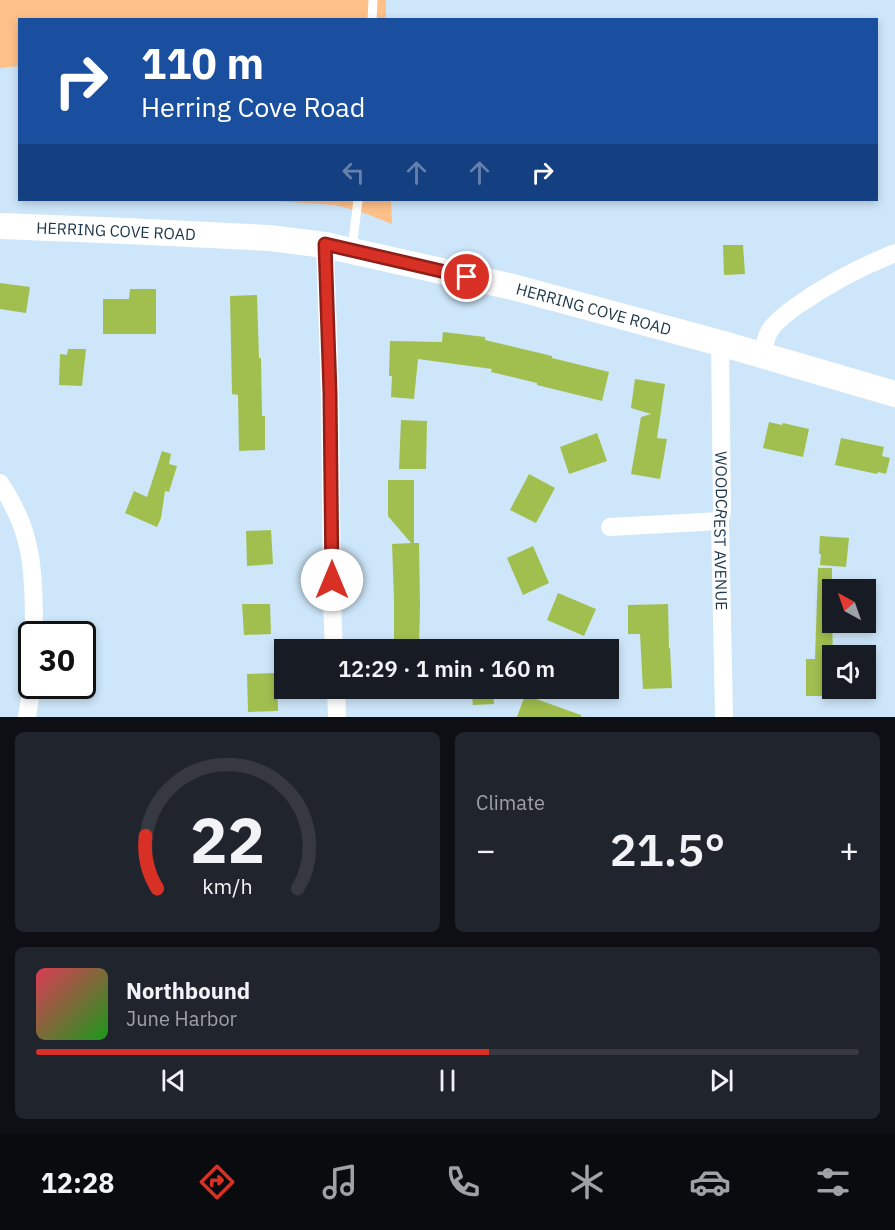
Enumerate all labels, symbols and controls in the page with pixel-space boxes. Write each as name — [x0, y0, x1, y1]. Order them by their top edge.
text: 110 m — [141, 36, 264, 91]
icon: right — [42, 42, 120, 120]
text: Herring Cove Road — [141, 89, 365, 124]
icon: left — [337, 156, 370, 189]
icon: ahead — [400, 156, 433, 189]
icon: ahead — [463, 156, 496, 189]
icon: right — [526, 156, 559, 189]
street label: HERRING COVE ROAD — [36, 217, 196, 244]
pin — [441, 251, 492, 302]
icon: arrive — [450, 260, 483, 293]
street label: HERRING COVE ROAD — [514, 278, 673, 339]
street label: WOODCREST AVENUE — [710, 451, 732, 611]
position arrow — [300, 548, 364, 612]
north arrow — [822, 579, 876, 633]
map controls — [822, 579, 876, 699]
speed limit sign: 30 — [18, 621, 96, 699]
button: sound — [822, 645, 876, 699]
text: 12:29 · 1 min · 160 m — [338, 654, 555, 683]
text: Climate — [476, 789, 545, 816]
text: 22 — [190, 799, 265, 880]
text: 21.5° — [610, 820, 725, 878]
text: − — [476, 828, 496, 871]
text: + — [839, 828, 859, 871]
text: km/h — [202, 872, 253, 900]
text: Northbound — [126, 976, 250, 1005]
text: June Harbor — [126, 1005, 237, 1032]
icon: previous — [157, 1064, 190, 1097]
icon: pause — [431, 1064, 464, 1097]
icon: next — [705, 1064, 738, 1097]
icon: directions — [196, 1161, 238, 1203]
icon: music — [319, 1161, 361, 1203]
icon: phone — [442, 1161, 484, 1203]
icon: climate — [566, 1161, 608, 1203]
icon: car — [689, 1161, 731, 1203]
icon: filters — [812, 1161, 854, 1203]
text: 12:28 — [41, 1165, 114, 1200]

